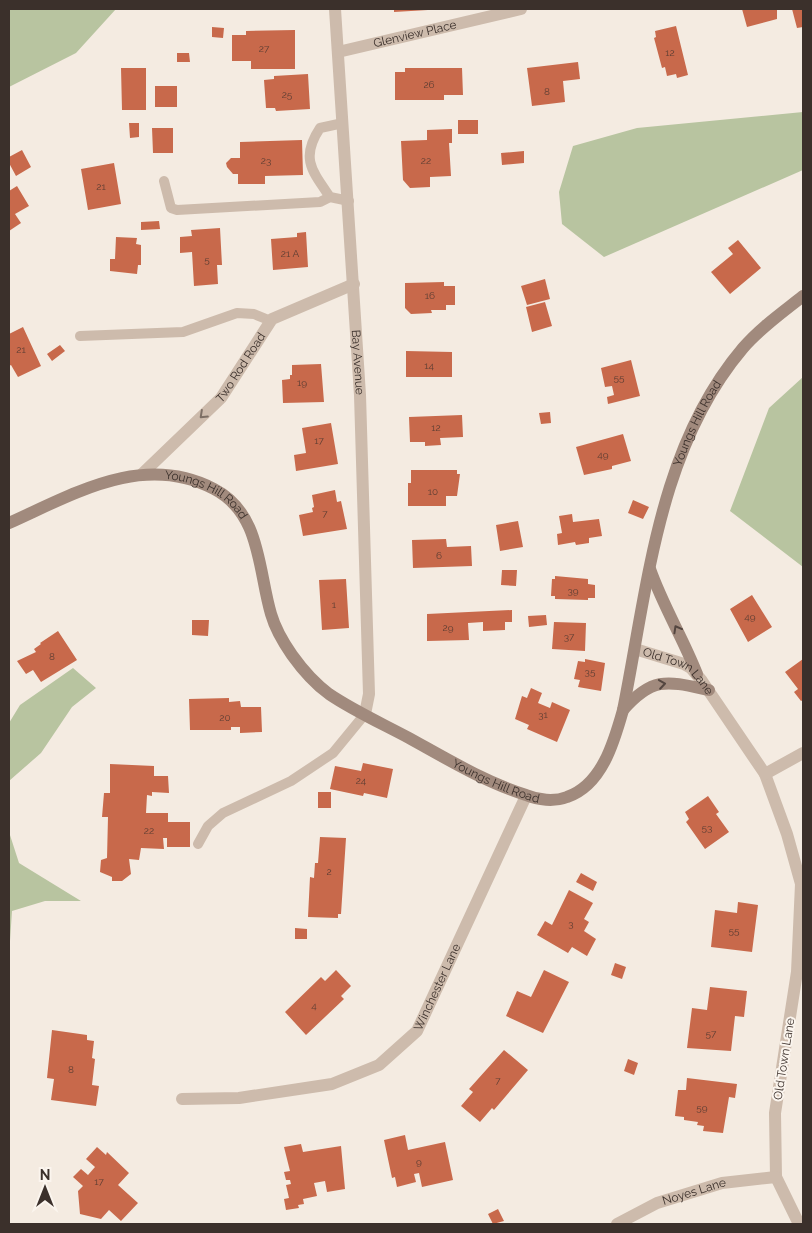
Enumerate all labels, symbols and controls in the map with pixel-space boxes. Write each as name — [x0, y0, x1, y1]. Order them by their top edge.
street label: Glenview Place — [372, 17, 458, 50]
house number: 27 — [259, 43, 270, 54]
house number: 12 — [665, 47, 675, 58]
house number: 26 — [423, 79, 435, 90]
house number: 8 — [544, 86, 550, 97]
house number: 25 — [282, 89, 293, 100]
house number: 23 — [261, 155, 271, 166]
house number: 22 — [421, 155, 431, 166]
house number: 21 — [96, 181, 106, 192]
house number: 21 A — [281, 248, 299, 259]
house number: 5 — [204, 254, 210, 265]
house number: 16 — [425, 290, 435, 301]
street label: Bay Avenue — [349, 329, 367, 395]
street label: Two Rod Road — [213, 330, 268, 406]
house number: 21 — [16, 344, 26, 355]
house number: 14 — [424, 360, 434, 371]
house number: 55 — [614, 372, 625, 383]
house number: 19 — [297, 377, 307, 388]
street label: Youngs Hill Road — [671, 378, 724, 468]
one-way arrow — [200, 409, 209, 418]
house number: 12 — [431, 422, 441, 433]
house number: 17 — [314, 435, 324, 446]
house number: 49 — [597, 449, 609, 460]
street label: Youngs Hill Road — [164, 468, 250, 522]
house number: 10 — [428, 486, 438, 497]
house number: 7 — [322, 508, 328, 519]
house number: 6 — [436, 550, 442, 561]
house number: 39 — [567, 585, 579, 596]
house number: 1 — [332, 599, 337, 610]
house number: 49 — [744, 611, 756, 622]
house number: 29 — [442, 622, 454, 633]
one-way arrow — [673, 626, 683, 635]
house number: 37 — [564, 631, 575, 642]
street label: Old Town Lane — [641, 645, 716, 697]
house number: 8 — [49, 651, 55, 662]
house number: 35 — [585, 666, 596, 677]
one-way arrow — [658, 679, 666, 690]
house number: 31 — [538, 709, 549, 720]
house number: 20 — [219, 712, 231, 723]
street label: Youngs Hill Road — [450, 756, 541, 806]
house number: 24 — [356, 775, 367, 786]
house number: 53 — [702, 822, 712, 833]
house number: 22 — [144, 825, 154, 836]
house number: 2 — [326, 866, 332, 877]
house number: 3 — [568, 918, 574, 929]
house number: 55 — [729, 925, 740, 936]
street label: Winchester Lane — [411, 942, 463, 1033]
house number: 4 — [311, 1000, 317, 1011]
street label: Old Town Lane — [771, 1017, 797, 1101]
house number: 57 — [706, 1028, 717, 1039]
house number: 8 — [68, 1064, 74, 1075]
house number: 7 — [495, 1075, 501, 1086]
house number: 59 — [696, 1102, 708, 1113]
house number: 9 — [416, 1156, 422, 1167]
north arrow — [20, 1163, 70, 1213]
text: N — [40, 1167, 50, 1183]
house number: 17 — [94, 1176, 104, 1187]
street label: Noyes Lane — [661, 1176, 727, 1208]

